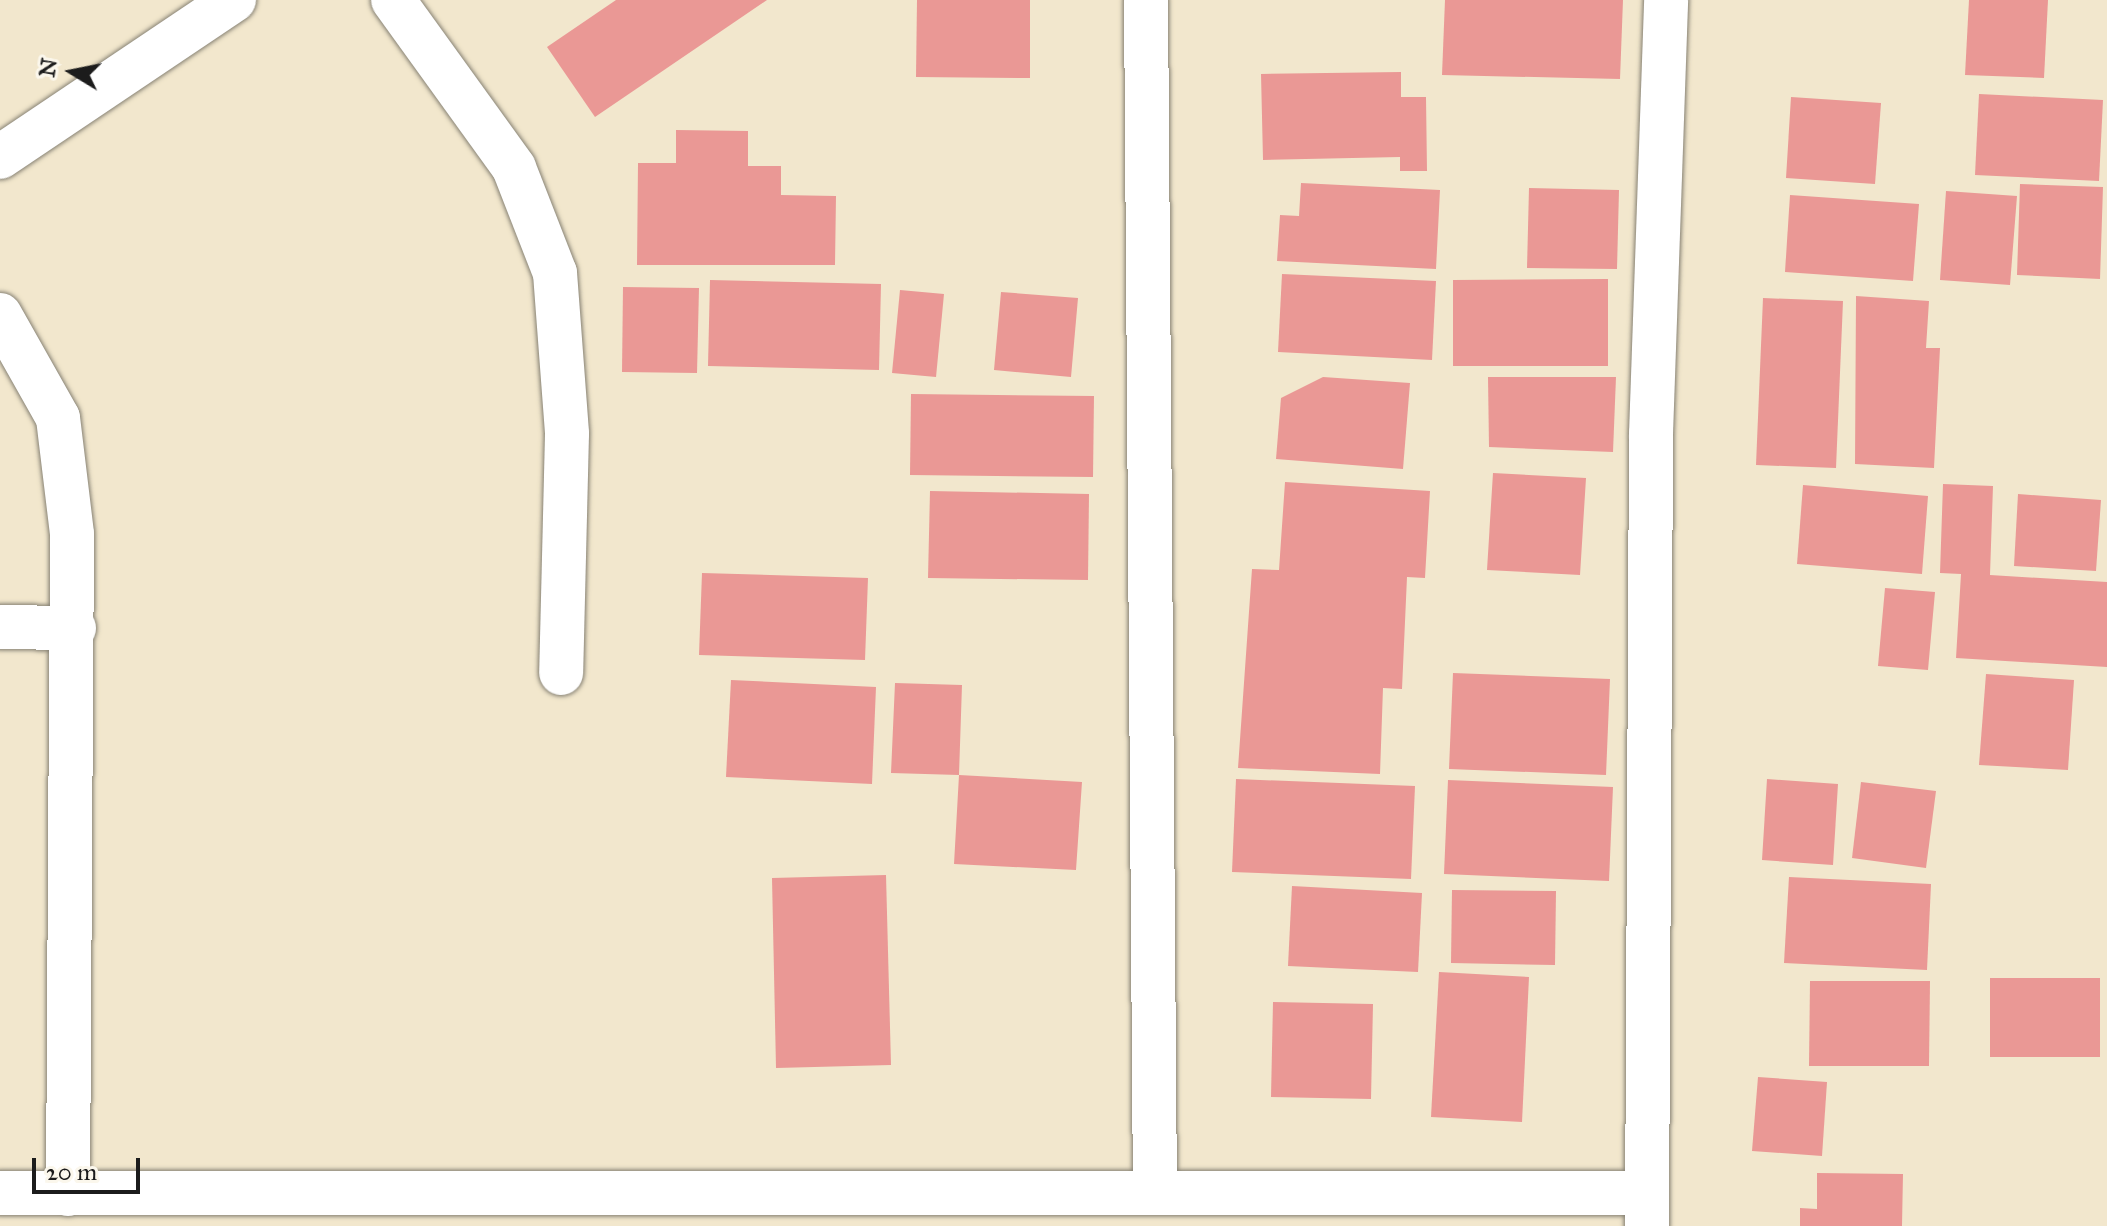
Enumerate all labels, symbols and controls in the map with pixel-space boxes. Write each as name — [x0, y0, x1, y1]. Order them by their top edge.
north arrow — [32, 32, 112, 112]
text: N — [33, 56, 63, 79]
scale bar — [36, 1142, 144, 1192]
text: 20 m — [46, 1157, 97, 1187]

